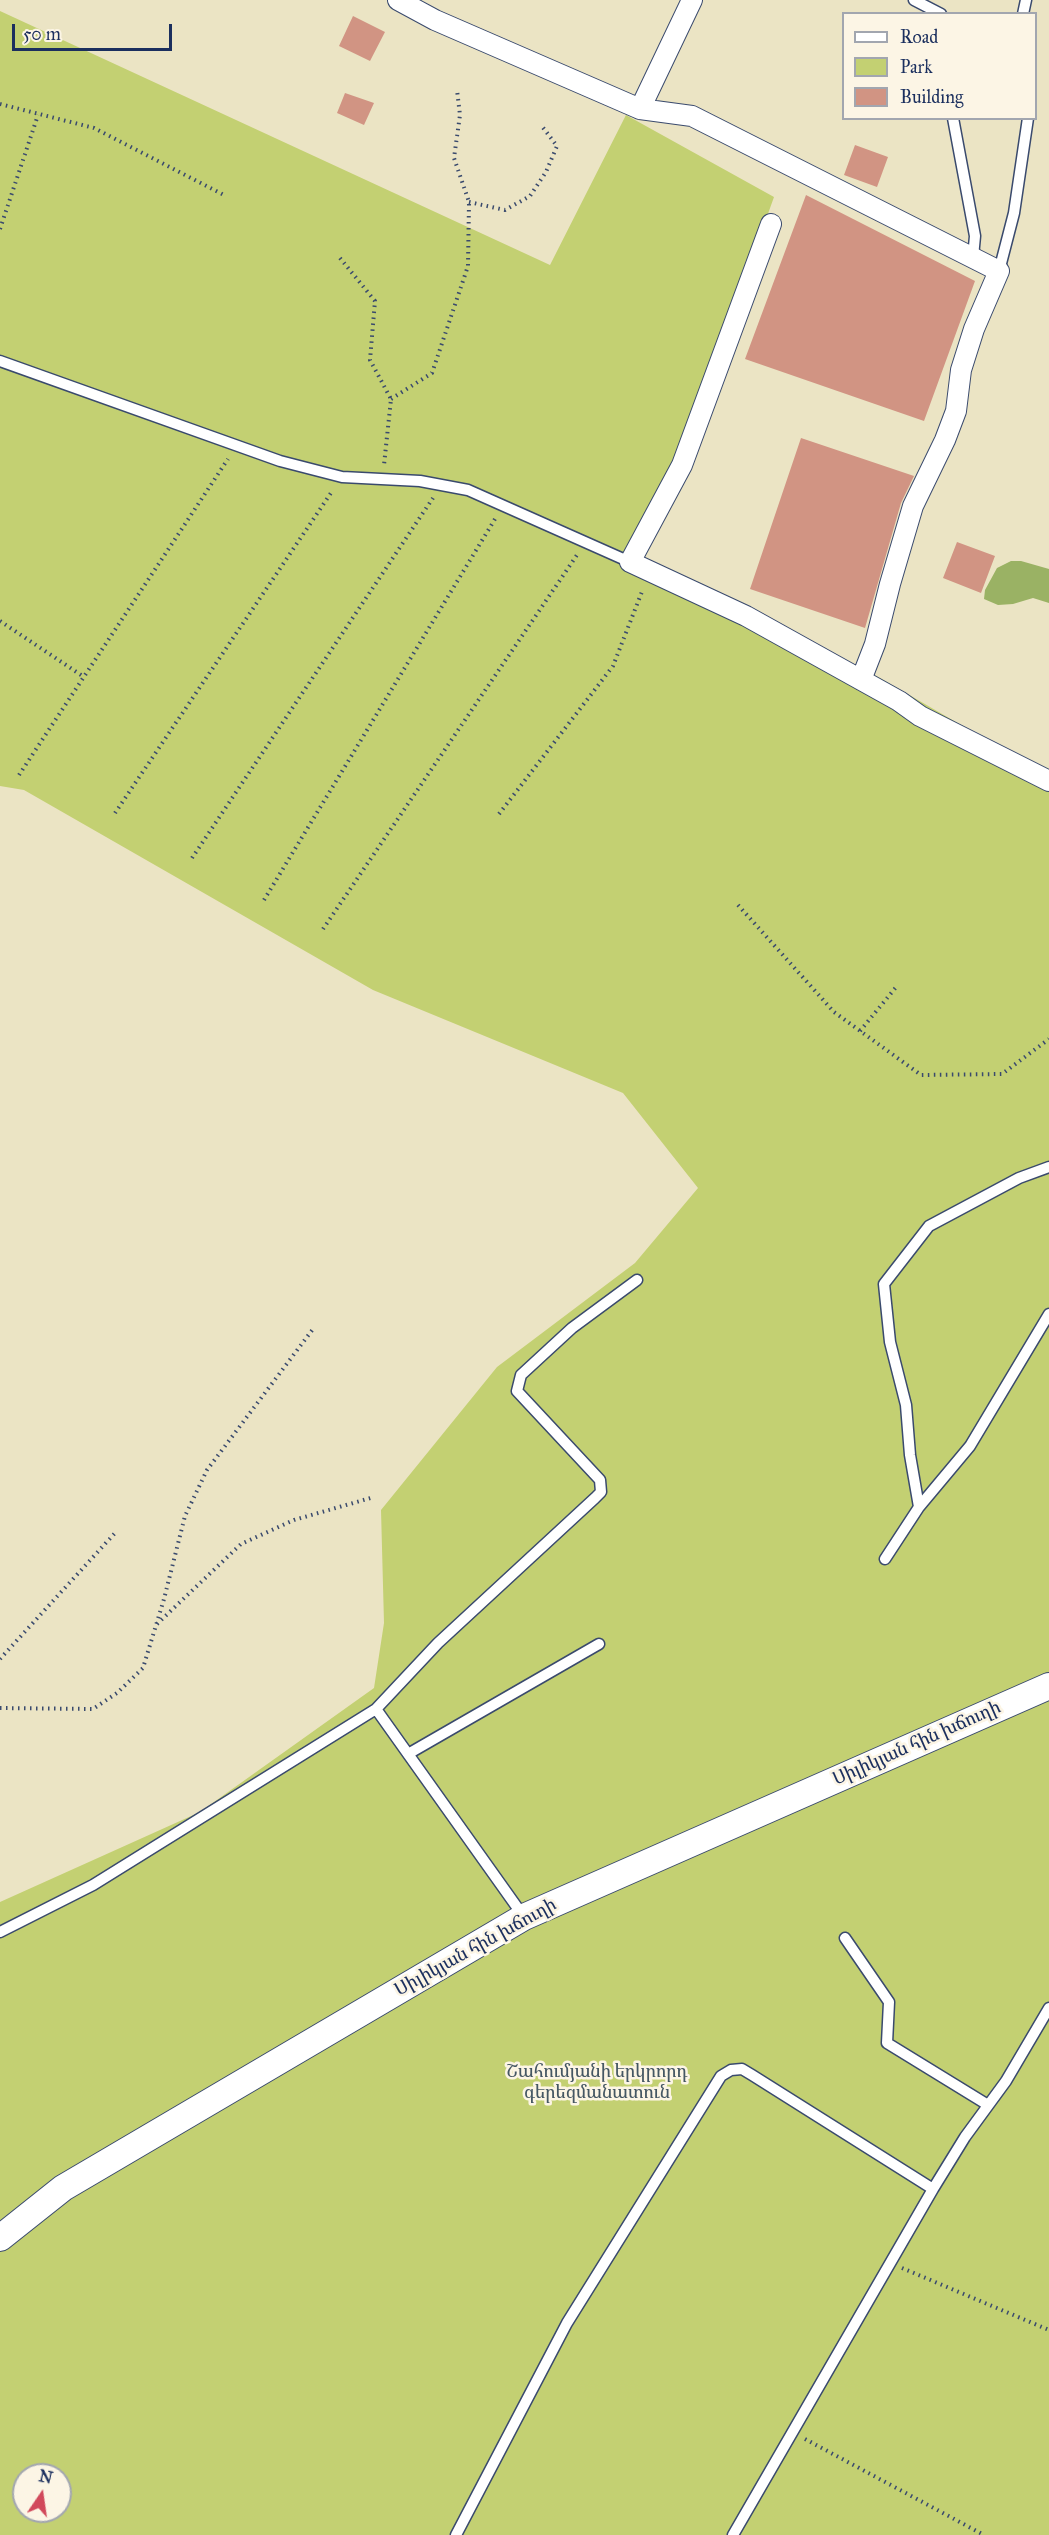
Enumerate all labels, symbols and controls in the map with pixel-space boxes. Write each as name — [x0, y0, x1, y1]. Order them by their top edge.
scale bar — [15, 12, 176, 50]
legend — [842, 12, 1037, 120]
text: 50 m — [23, 23, 61, 45]
text: Road — [900, 26, 938, 48]
text: Park — [900, 56, 933, 78]
text: Building — [900, 86, 963, 108]
street label: Սիլիկյան հին խճուղի — [830, 1697, 1004, 1791]
street label: Սիլիկյան հին խճուղի — [391, 1895, 561, 2001]
park label: Շահումյանի երկրորդ գերեզմանատուն — [507, 2062, 687, 2104]
north arrow — [12, 2463, 72, 2523]
text: N — [37, 2466, 54, 2488]

